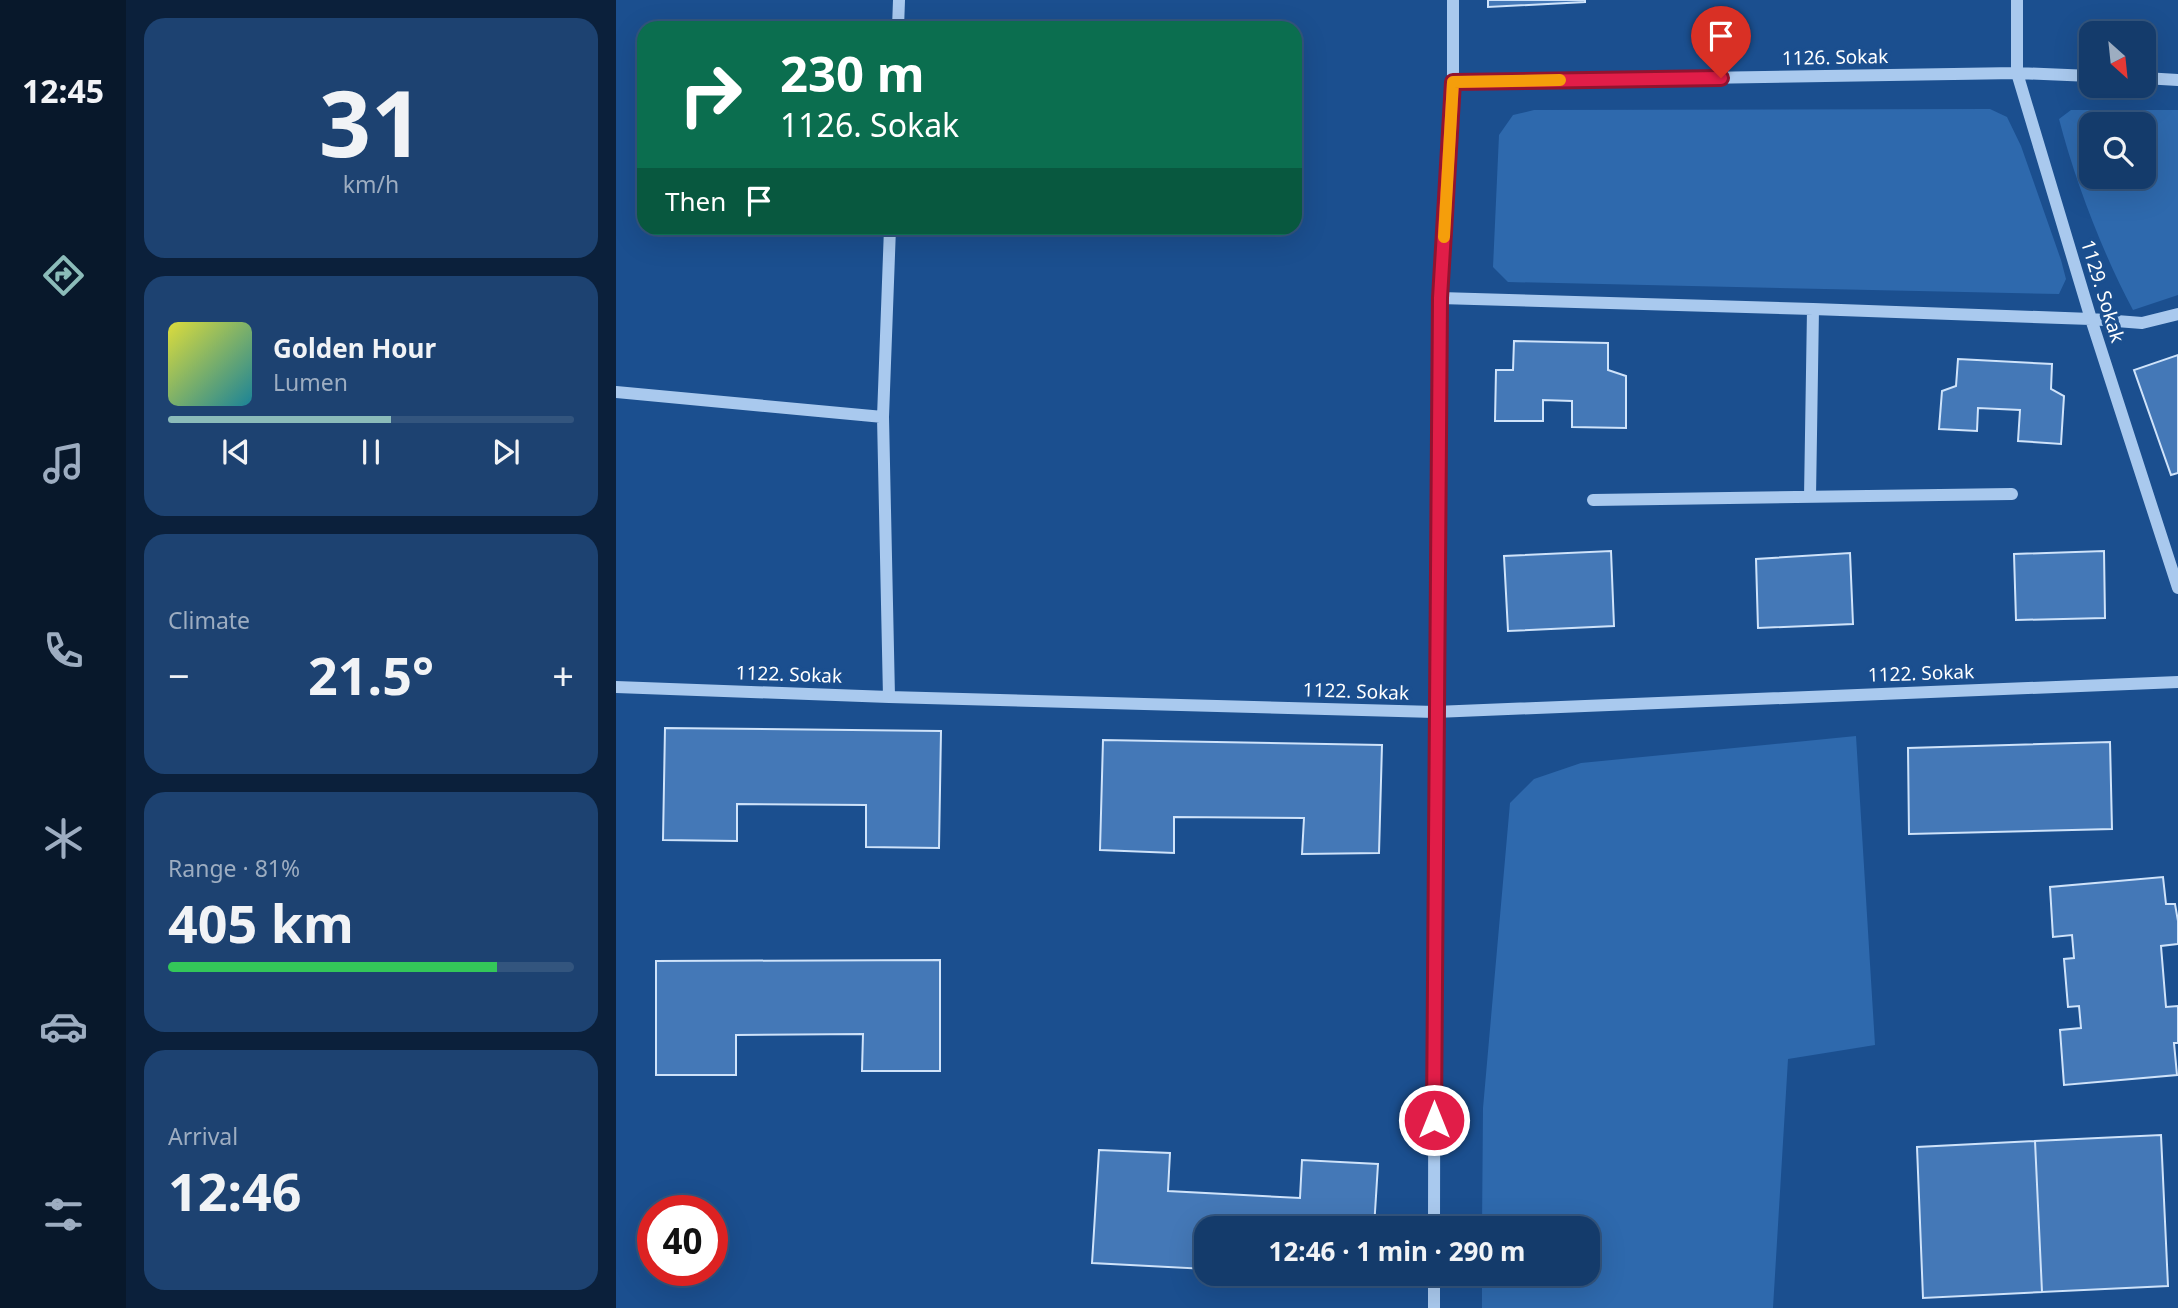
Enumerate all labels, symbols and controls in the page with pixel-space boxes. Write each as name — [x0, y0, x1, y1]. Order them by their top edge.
pin — [1691, 6, 1751, 78]
icon: arrive — [1702, 17, 1740, 55]
north arrow — [2079, 21, 2156, 98]
map controls — [2079, 21, 2156, 189]
text: 230 m — [780, 40, 925, 106]
street label: 1126. Sokak — [1782, 43, 1888, 71]
icon: right — [665, 49, 756, 140]
text: 31 — [319, 60, 423, 184]
text: 12:45 — [22, 69, 104, 112]
text: 1126. Sokak — [780, 103, 959, 146]
button: search — [2079, 112, 2156, 189]
text: km/h — [343, 168, 399, 200]
icon: arrive — [740, 182, 778, 220]
text: Then — [665, 183, 726, 219]
street label: 1129. Sokak — [2075, 236, 2131, 346]
icon: directions — [39, 251, 88, 300]
text: Golden Hour — [273, 330, 436, 366]
text: Lumen — [273, 366, 348, 398]
icon: previous — [217, 433, 255, 471]
icon: pause — [352, 433, 390, 471]
icon: next — [487, 433, 525, 471]
icon: music — [39, 439, 88, 488]
text: Climate — [168, 604, 250, 636]
icon: phone — [39, 626, 88, 675]
text: 21.5° — [308, 639, 434, 710]
text: − — [168, 649, 190, 701]
text: + — [552, 649, 574, 701]
street label: 1122. Sokak — [1867, 658, 1975, 688]
street label: 1122. Sokak — [735, 659, 843, 689]
street label: 1122. Sokak — [1302, 676, 1410, 706]
icon: climate — [39, 814, 88, 863]
text: Range · 81% — [168, 852, 300, 884]
text: 405 km — [168, 887, 354, 958]
icon: car — [39, 1002, 88, 1051]
position arrow — [1397, 1083, 1471, 1157]
text: Arrival — [168, 1120, 238, 1152]
text: 12:46 — [168, 1155, 302, 1226]
icon: filters — [39, 1190, 88, 1239]
speed limit sign: 40 — [637, 1195, 728, 1286]
text: 12:46 · 1 min · 290 m — [1269, 1233, 1525, 1269]

